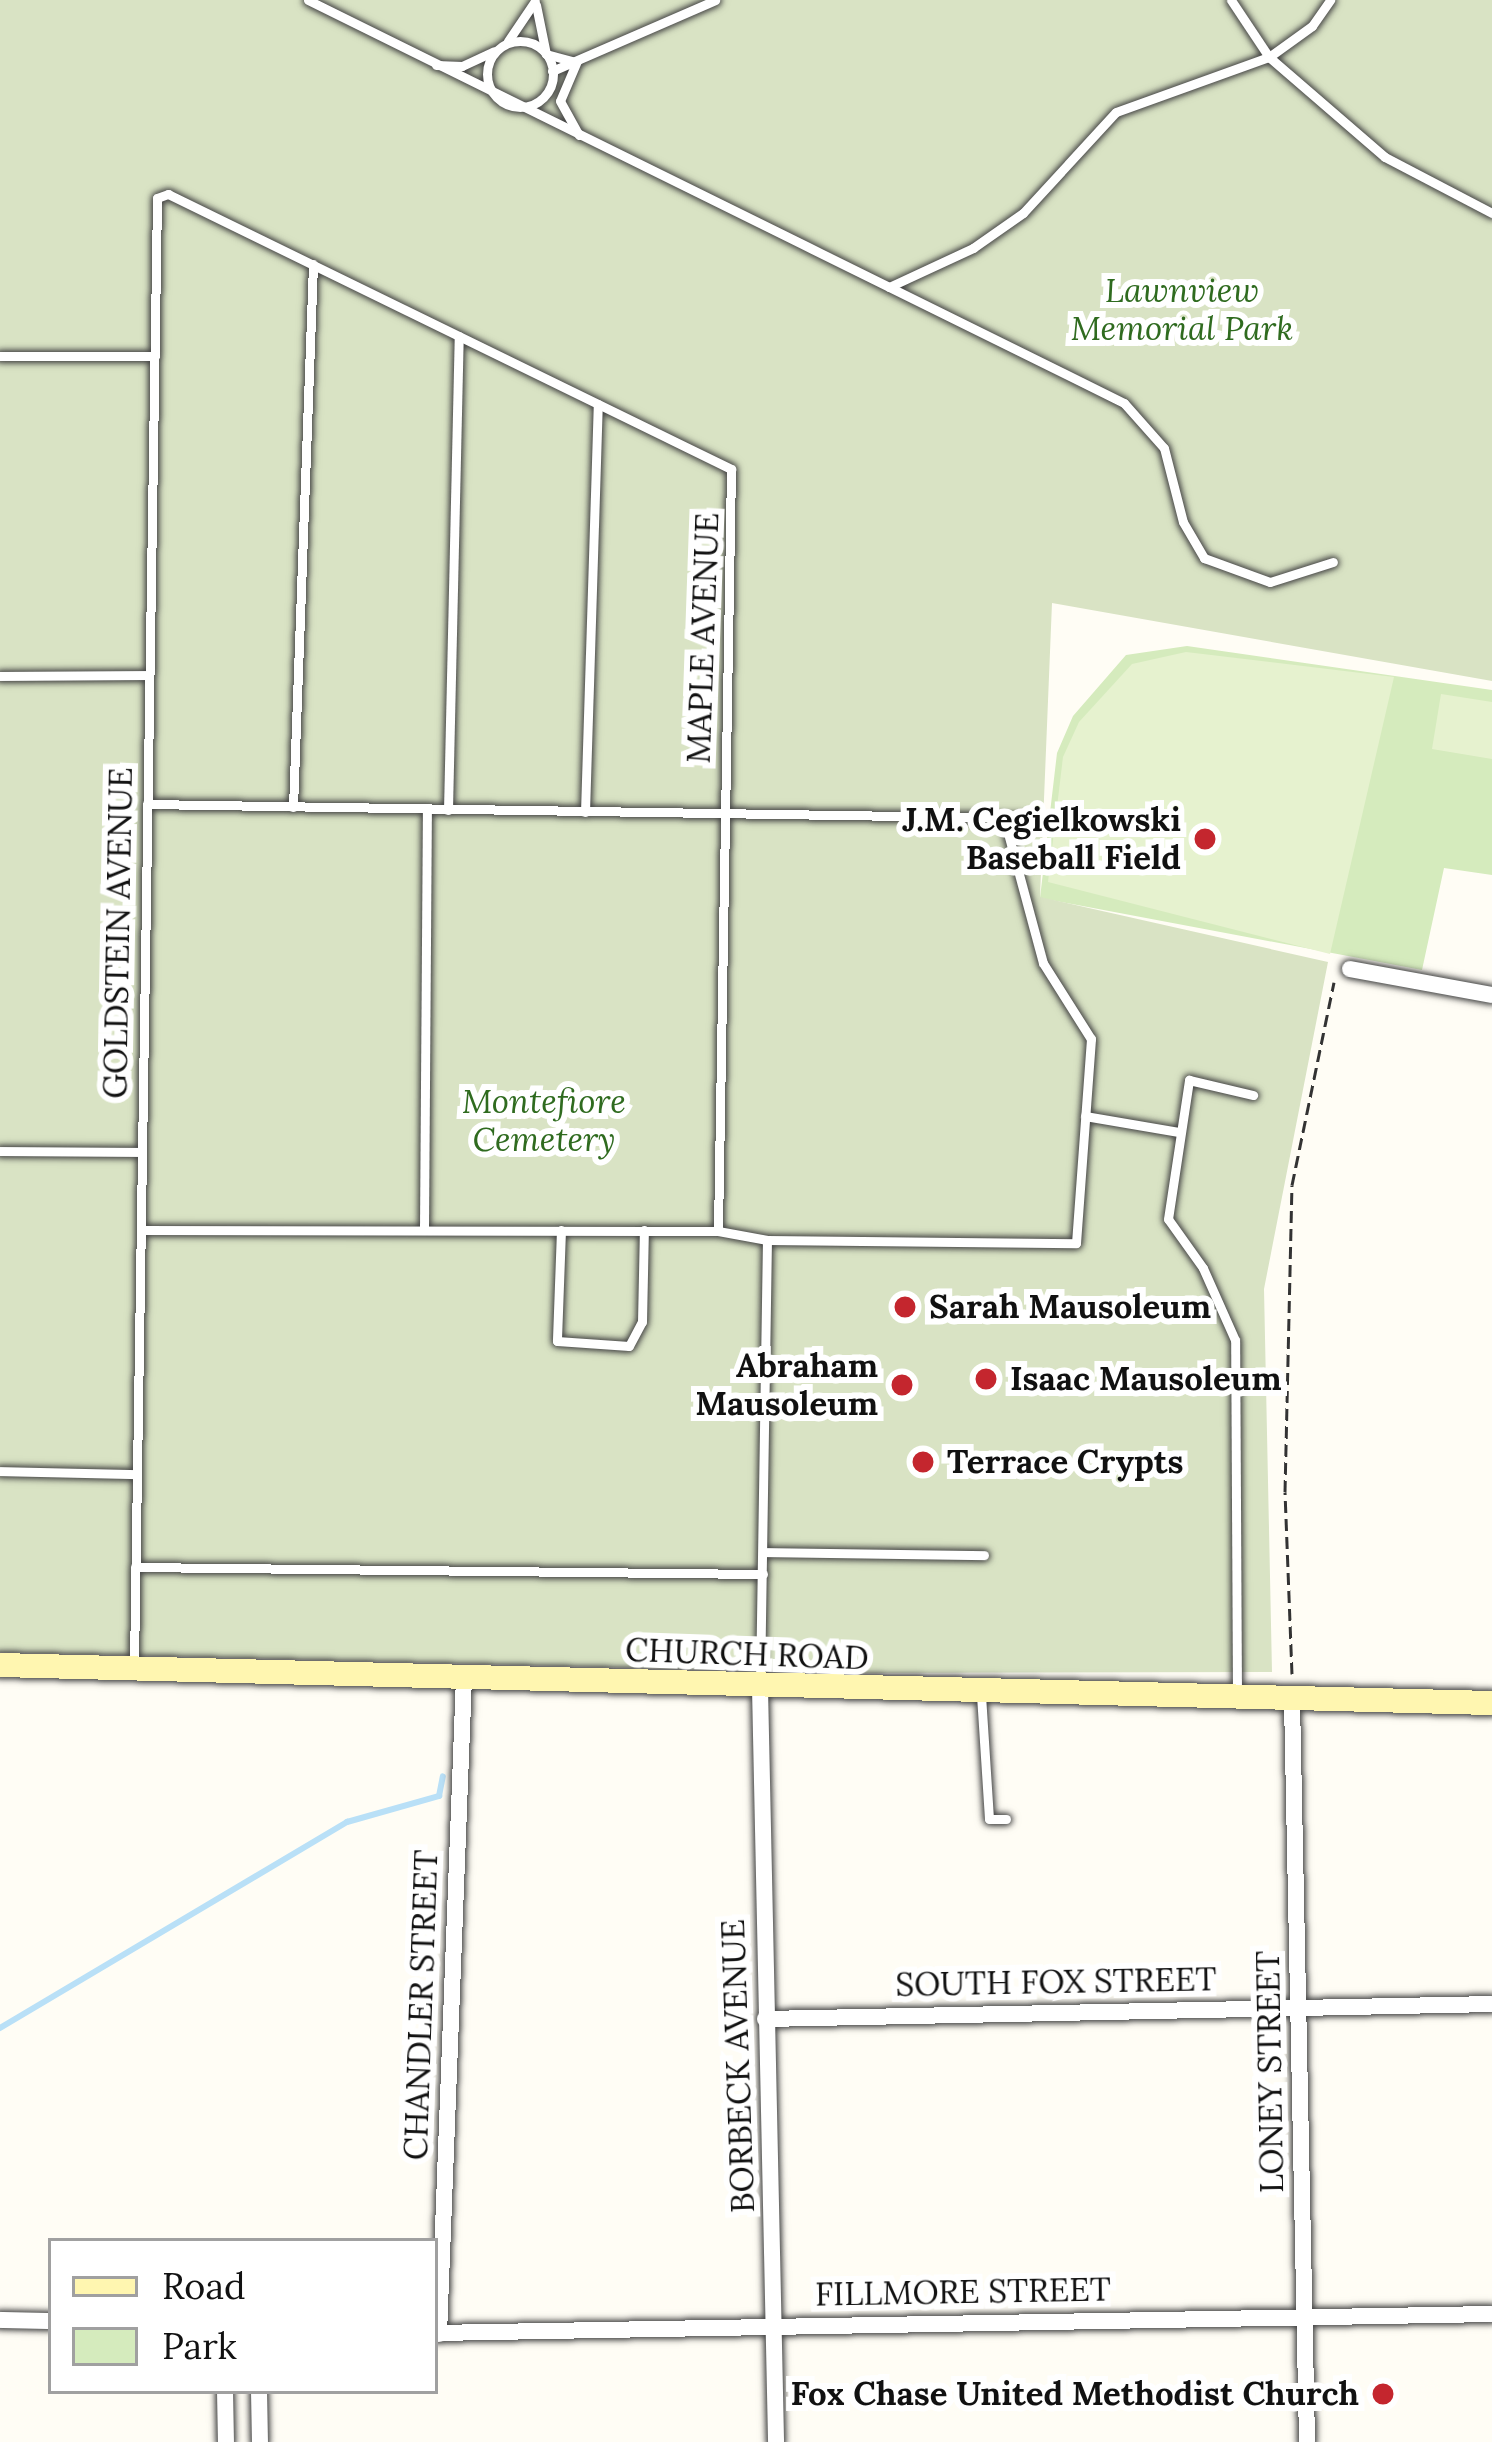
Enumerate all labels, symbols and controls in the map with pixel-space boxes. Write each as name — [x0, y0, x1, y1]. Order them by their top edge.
park label: Lawnview Memorial Park — [1071, 271, 1293, 349]
street label: MAPLE AVENUE — [679, 512, 727, 764]
street label: GOLDSTEIN AVENUE — [95, 767, 141, 1099]
place label: J.M. Cegielkowski Baseball Field — [902, 800, 1181, 878]
marker: J.M. Cegielkowski Baseball Field — [1192, 826, 1218, 852]
park label: Montefiore Cemetery — [462, 1082, 626, 1160]
place label: Sarah Mausoleum — [929, 1287, 1211, 1327]
marker: Sarah Mausoleum — [892, 1294, 918, 1320]
place label: Abraham Mausoleum — [695, 1346, 878, 1424]
place label: Isaac Mausoleum — [1010, 1359, 1282, 1399]
marker: Isaac Mausoleum — [973, 1366, 999, 1392]
marker: Abraham Mausoleum — [889, 1372, 915, 1398]
place label: Terrace Crypts — [947, 1442, 1183, 1482]
marker: Terrace Crypts — [910, 1449, 936, 1475]
street label: CHURCH ROAD — [625, 1630, 869, 1678]
street label: CHANDLER STREET — [396, 1849, 446, 2161]
street label: BORBECK AVENUE — [713, 1918, 763, 2214]
street label: LONEY STREET — [1248, 1951, 1292, 2193]
street label: SOUTH FOX STREET — [895, 1959, 1217, 2005]
legend — [48, 2238, 438, 2394]
text: Road — [162, 2263, 246, 2309]
street label: FILLMORE STREET — [815, 2270, 1111, 2314]
text: Park — [162, 2323, 237, 2369]
place label: Fox Chase United Methodist Church — [791, 2374, 1359, 2414]
marker: Fox Chase United Methodist Church — [1370, 2381, 1396, 2407]

